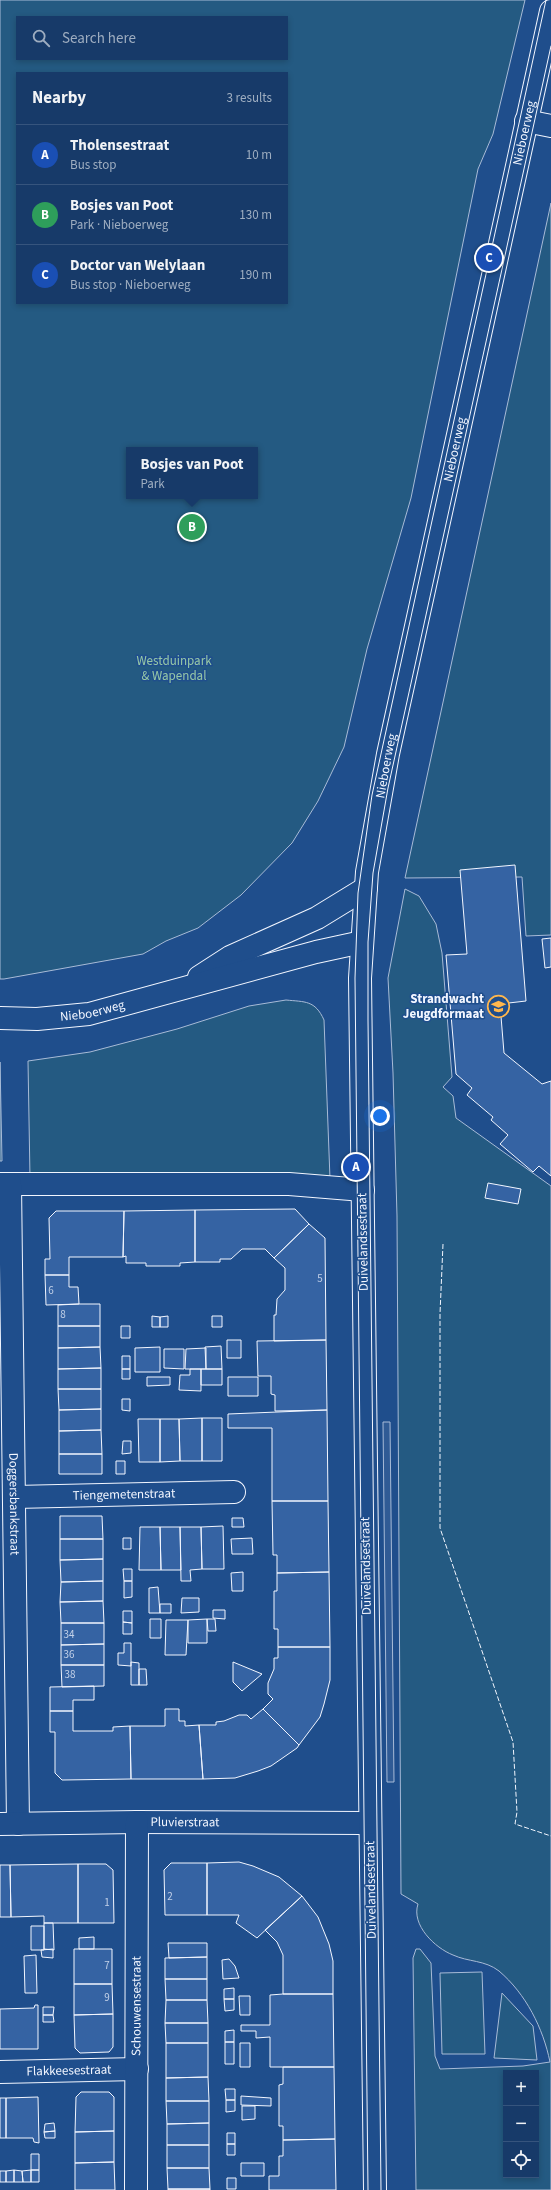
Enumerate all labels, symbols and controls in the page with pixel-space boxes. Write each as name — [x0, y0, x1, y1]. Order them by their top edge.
search box — [16, 16, 288, 60]
icon: search — [30, 27, 52, 49]
text: Search here — [62, 28, 136, 49]
text: Nearby — [32, 86, 86, 110]
text: 3 results — [227, 89, 272, 107]
street label: Nieboerweg — [508, 98, 540, 167]
text: Tholensestraat — [70, 135, 169, 156]
text: A — [41, 146, 49, 164]
text: 10 m — [246, 146, 272, 164]
text: Bus stop — [70, 156, 116, 174]
text: Bosjes van Poot — [70, 195, 173, 216]
text: B — [41, 206, 49, 224]
text: 130 m — [239, 206, 272, 224]
text: Park · Nieboerweg — [70, 216, 168, 234]
pin: C — [476, 243, 502, 273]
text: Doctor van Welylaan — [70, 255, 205, 276]
text: C — [41, 266, 49, 284]
text: 190 m — [239, 266, 272, 284]
text: Bus stop · Nieboerweg — [70, 276, 191, 294]
street label: Nieboerweg — [439, 415, 471, 483]
popup — [126, 447, 258, 499]
text: Bosjes van Poot — [140, 454, 244, 475]
text: Park — [140, 475, 165, 493]
pin: B — [179, 512, 205, 542]
park label: Westduinpark & Wapendal — [136, 652, 212, 685]
street label: Nieboerweg — [371, 731, 401, 800]
place label: Strandwacht Jeugdformaat — [403, 990, 484, 1023]
school or university icon: Strandwacht Jeugdformaat — [486, 993, 512, 1019]
street label: Nieboerweg — [59, 996, 127, 1026]
your location — [370, 1106, 390, 1126]
pin: A — [343, 1152, 369, 1182]
street label: Duivelandsestraat — [353, 1192, 373, 1291]
house number: 5 — [317, 1271, 323, 1286]
house number: 6 — [48, 1283, 54, 1298]
house number: 8 — [60, 1307, 66, 1322]
street label: Doggersbankstraat — [4, 1453, 24, 1556]
street label: Tiengemetenstraat — [72, 1484, 176, 1505]
street label: Duivelandsestraat — [356, 1516, 376, 1615]
house number: 34 — [64, 1627, 75, 1642]
house number: 36 — [64, 1647, 75, 1662]
house number: 38 — [65, 1667, 76, 1682]
street label: Pluvierstraat — [150, 1813, 220, 1831]
street label: Duivelandsestraat — [361, 1840, 381, 1939]
house number: 2 — [167, 1889, 173, 1904]
house number: 1 — [104, 1895, 110, 1910]
street label: Schouwensestraat — [127, 1955, 146, 2056]
house number: 7 — [104, 1958, 110, 1973]
house number: 9 — [104, 1990, 110, 2005]
street label: Flakkeesestraat — [26, 2061, 112, 2080]
map controls — [503, 2070, 539, 2178]
button: + — [503, 2070, 539, 2106]
button: − — [503, 2106, 539, 2142]
button: locate — [503, 2142, 539, 2178]

